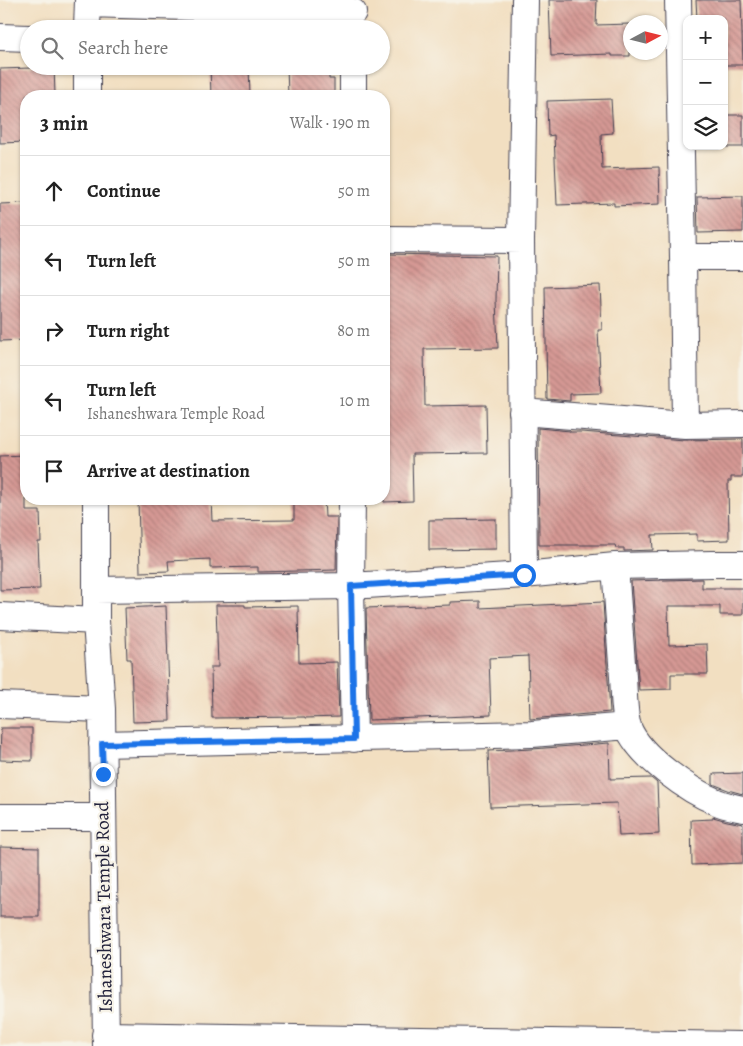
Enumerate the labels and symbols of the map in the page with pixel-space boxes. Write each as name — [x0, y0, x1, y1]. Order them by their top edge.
north arrow — [623, 15, 668, 60]
route start — [513, 564, 536, 587]
route end — [92, 763, 115, 786]
street label: Ishaneshwara Temple Road — [89, 800, 119, 1013]

